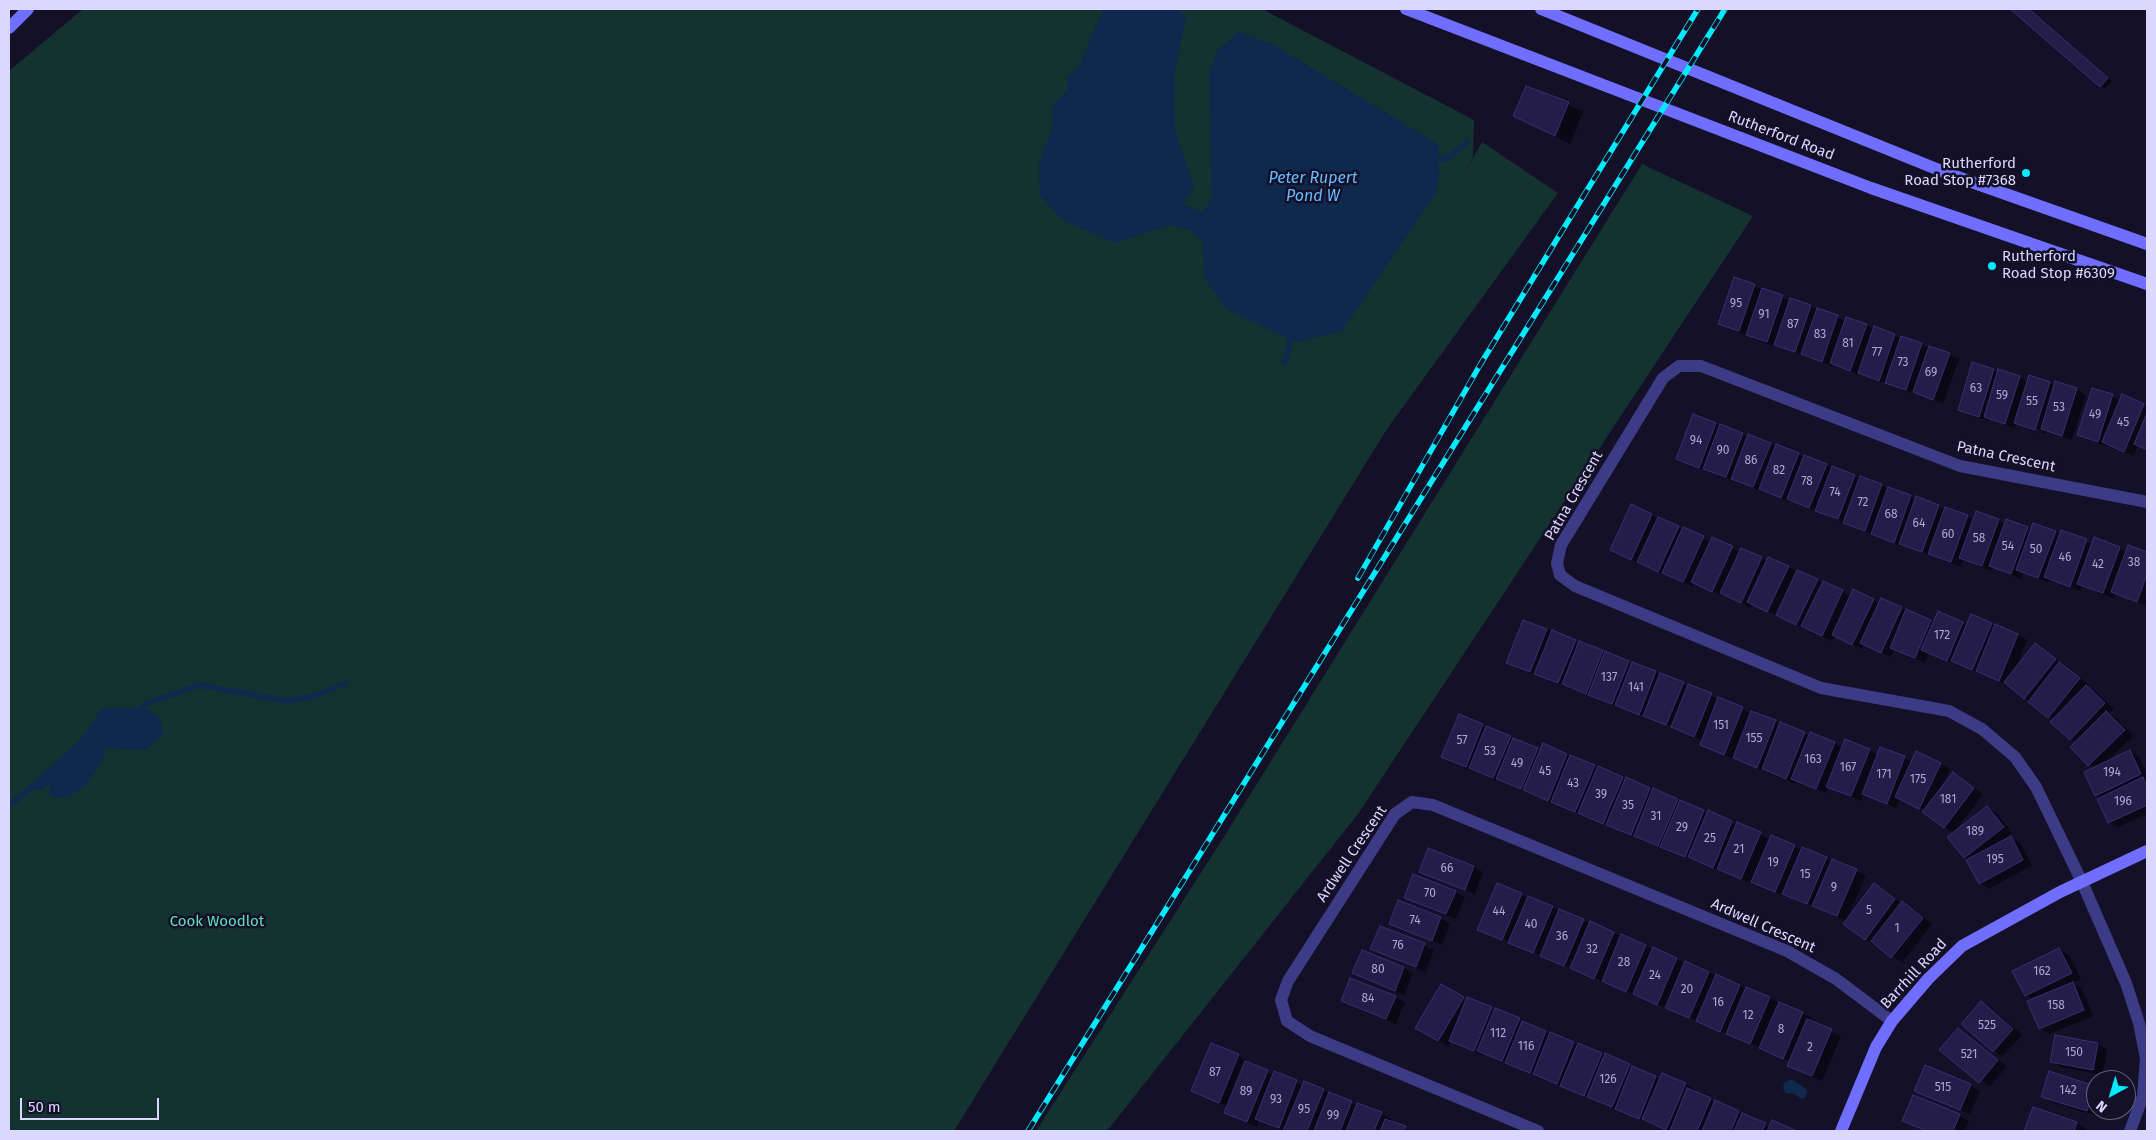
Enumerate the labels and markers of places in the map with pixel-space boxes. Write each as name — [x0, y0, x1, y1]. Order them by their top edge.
place label: Rutherford Road Stop #7368 — [1904, 155, 2016, 190]
marker: Rutherford Road Stop #7368 — [2020, 167, 2032, 179]
place label: Rutherford Road Stop #6309 — [2002, 248, 2115, 283]
marker: Rutherford Road Stop #6309 — [1986, 260, 1998, 272]

